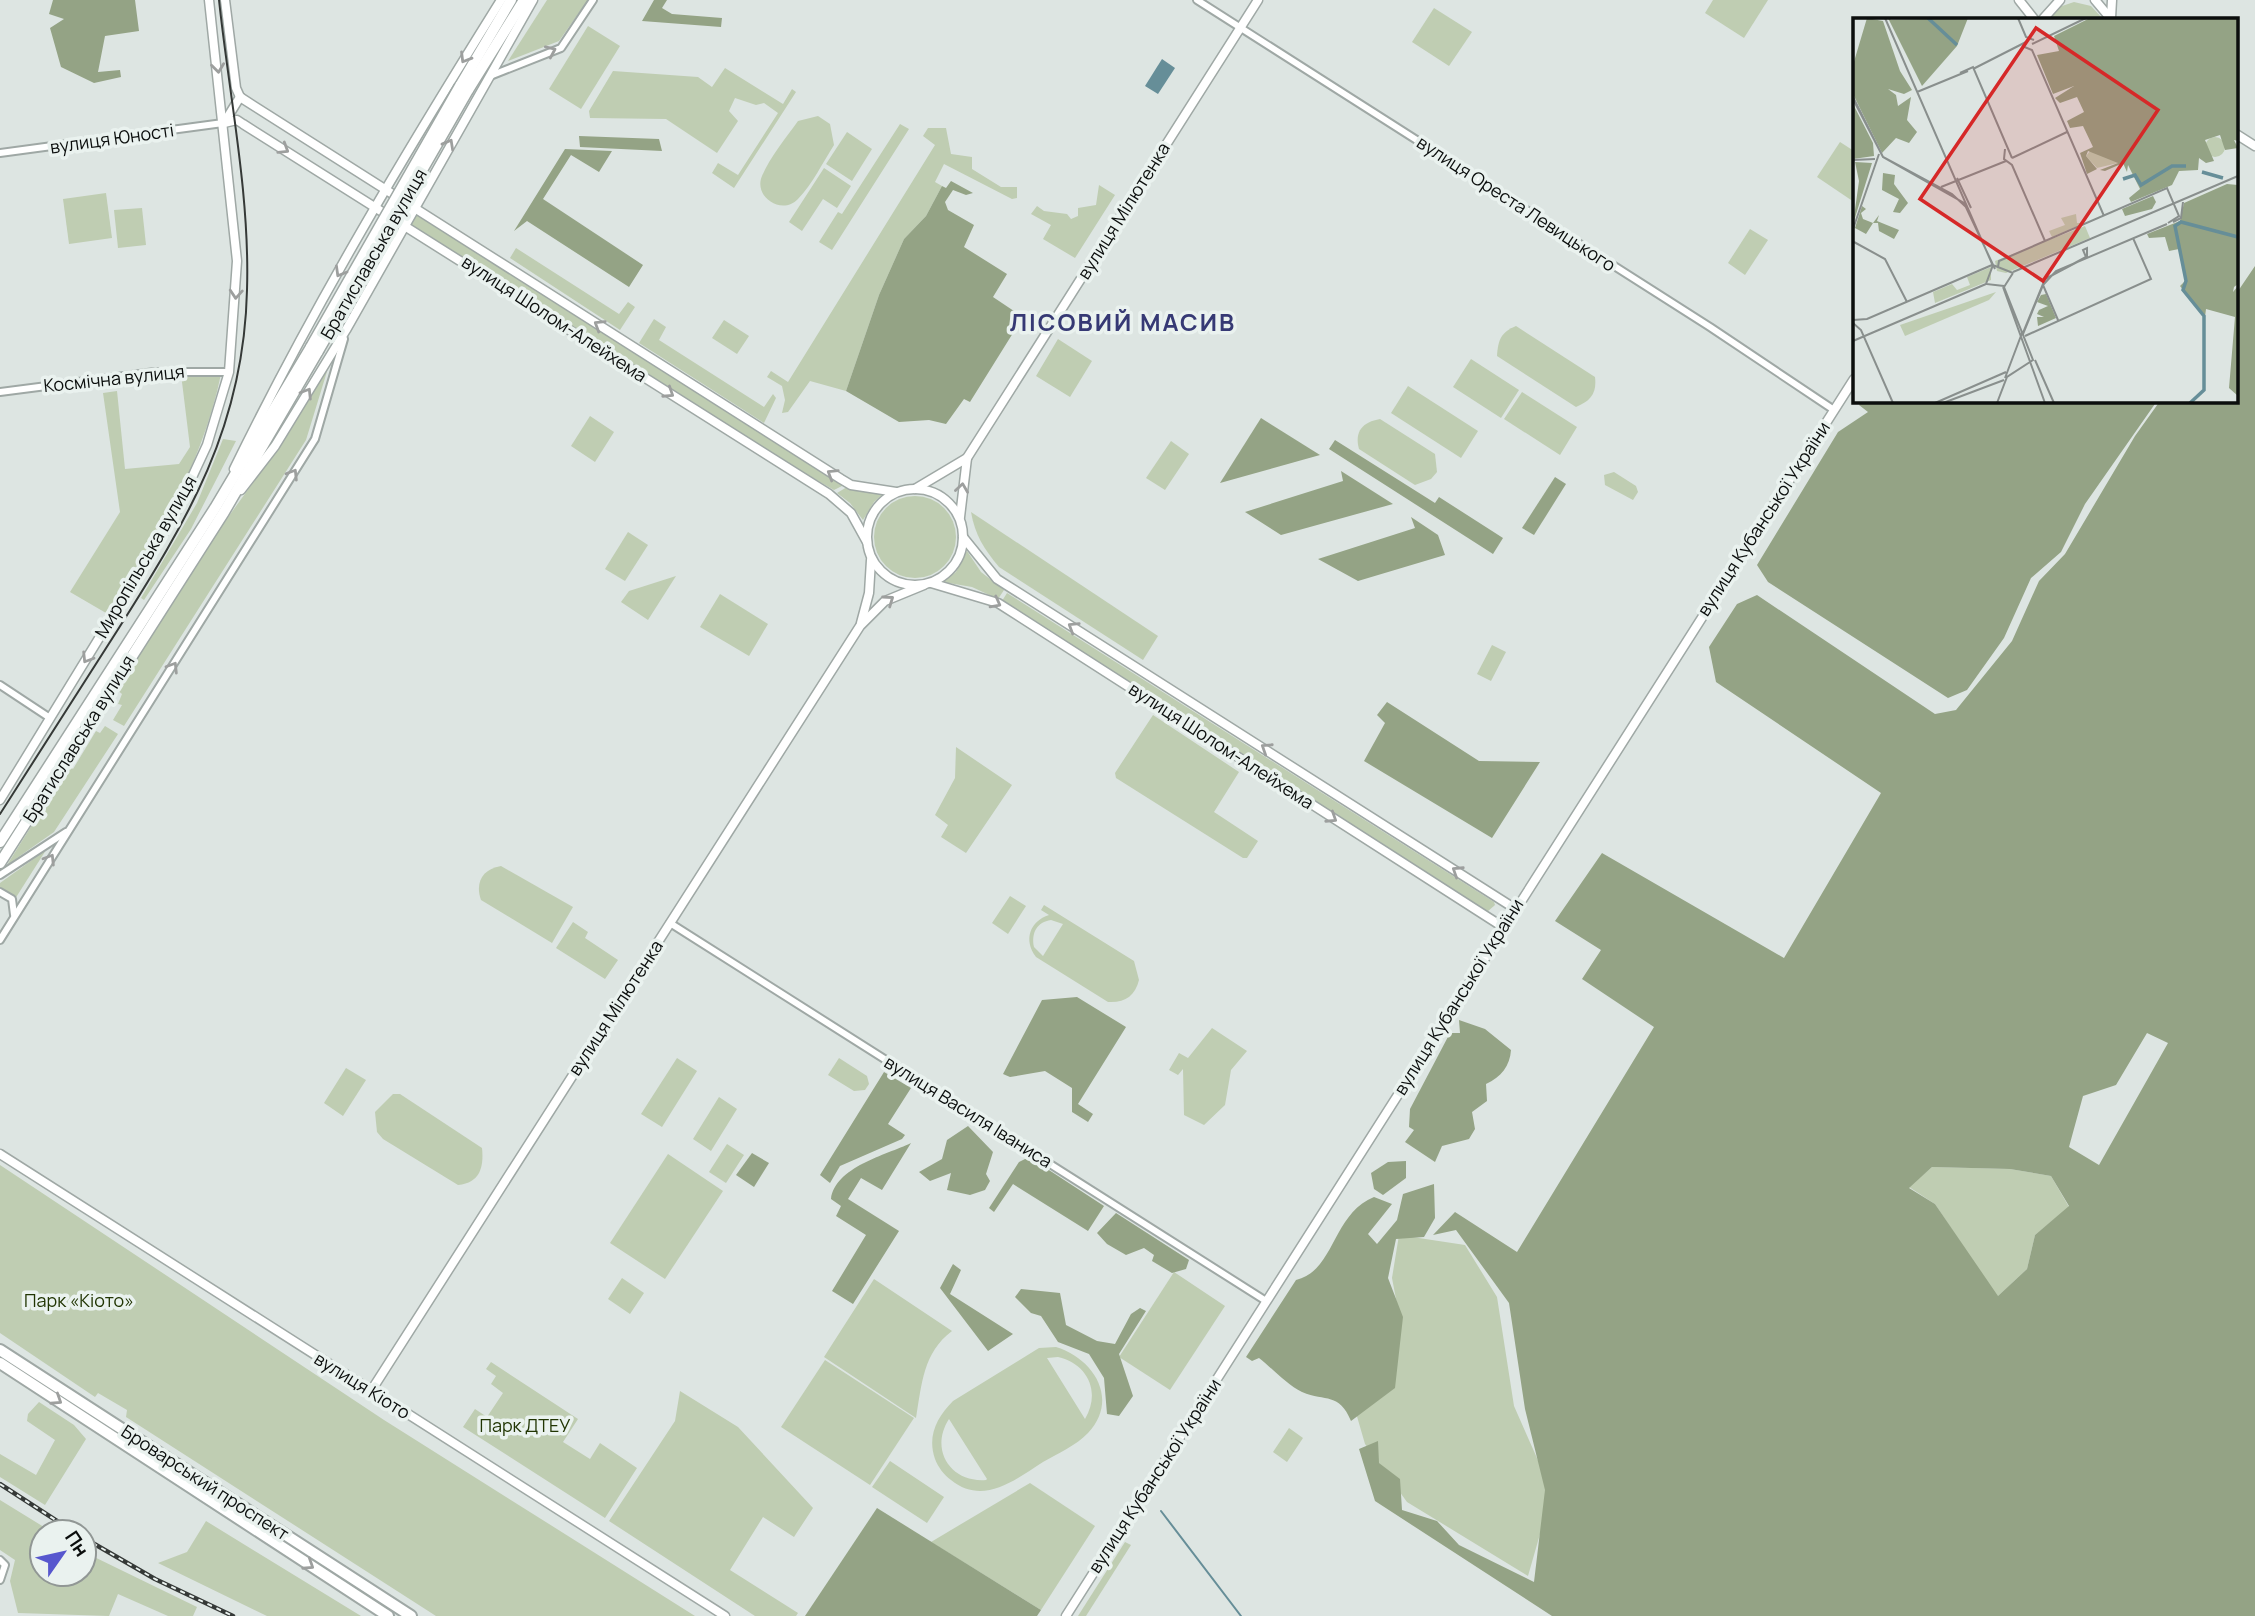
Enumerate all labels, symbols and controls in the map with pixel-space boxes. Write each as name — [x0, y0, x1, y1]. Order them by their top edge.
inset map — [1853, 18, 2238, 402]
one-way arrow — [544, 45, 556, 59]
one-way arrow — [461, 50, 474, 63]
one-way arrow — [210, 62, 225, 74]
street label: вулиця Юності — [48, 117, 175, 159]
street label: вулиця Ореста Левицького — [1413, 130, 1620, 276]
street label: вулиця Мілютенка — [1071, 138, 1175, 283]
one-way arrow — [441, 139, 455, 151]
one-way arrow — [276, 140, 289, 153]
street label: Братиславська вулиця — [314, 164, 432, 343]
street label: вулиця Шолом-Алейхема — [457, 249, 652, 387]
one-way arrow — [335, 264, 348, 277]
one-way arrow — [229, 289, 244, 300]
district label: ЛІСОВИЙ МАСИВ — [1010, 305, 1236, 338]
one-way arrow — [593, 320, 606, 333]
street label: Космічна вулиця — [42, 359, 186, 397]
one-way arrow — [661, 384, 674, 397]
one-way arrow — [299, 388, 312, 401]
street label: вулиця Кубанської України — [1691, 417, 1835, 620]
one-way arrow — [285, 469, 298, 482]
one-way arrow — [826, 469, 839, 482]
street label: Миропільська вулиця — [89, 471, 201, 642]
one-way arrow — [954, 482, 969, 494]
one-way arrow — [989, 595, 1001, 609]
one-way arrow — [881, 596, 894, 608]
one-way arrow — [1068, 622, 1081, 635]
street label: Братиславська вулиця — [17, 650, 139, 827]
one-way arrow — [82, 650, 95, 663]
one-way arrow — [165, 662, 178, 675]
street label: вулиця Шолом-Алейхема — [1124, 676, 1319, 814]
one-way arrow — [1260, 744, 1273, 757]
one-way arrow — [1325, 809, 1338, 822]
one-way arrow — [42, 853, 55, 866]
one-way arrow — [1451, 867, 1464, 880]
street label: вулиця Кубанської України — [1388, 894, 1529, 1099]
street label: вулиця Мілютенка — [562, 935, 668, 1080]
street label: вулиця Василя Іваниса — [880, 1050, 1057, 1173]
park label: Парк «Кіото» — [24, 1288, 134, 1312]
street label: вулиця Кіото — [310, 1346, 415, 1424]
street label: вулиця Кубанської України — [1082, 1374, 1226, 1577]
one-way arrow — [49, 1392, 62, 1404]
park label: Парк ДТЕУ — [479, 1413, 571, 1437]
street label: Броварський проспект — [117, 1419, 294, 1545]
north arrow — [28, 1518, 98, 1588]
text: Пн — [59, 1526, 95, 1561]
one-way arrow — [302, 1556, 315, 1569]

